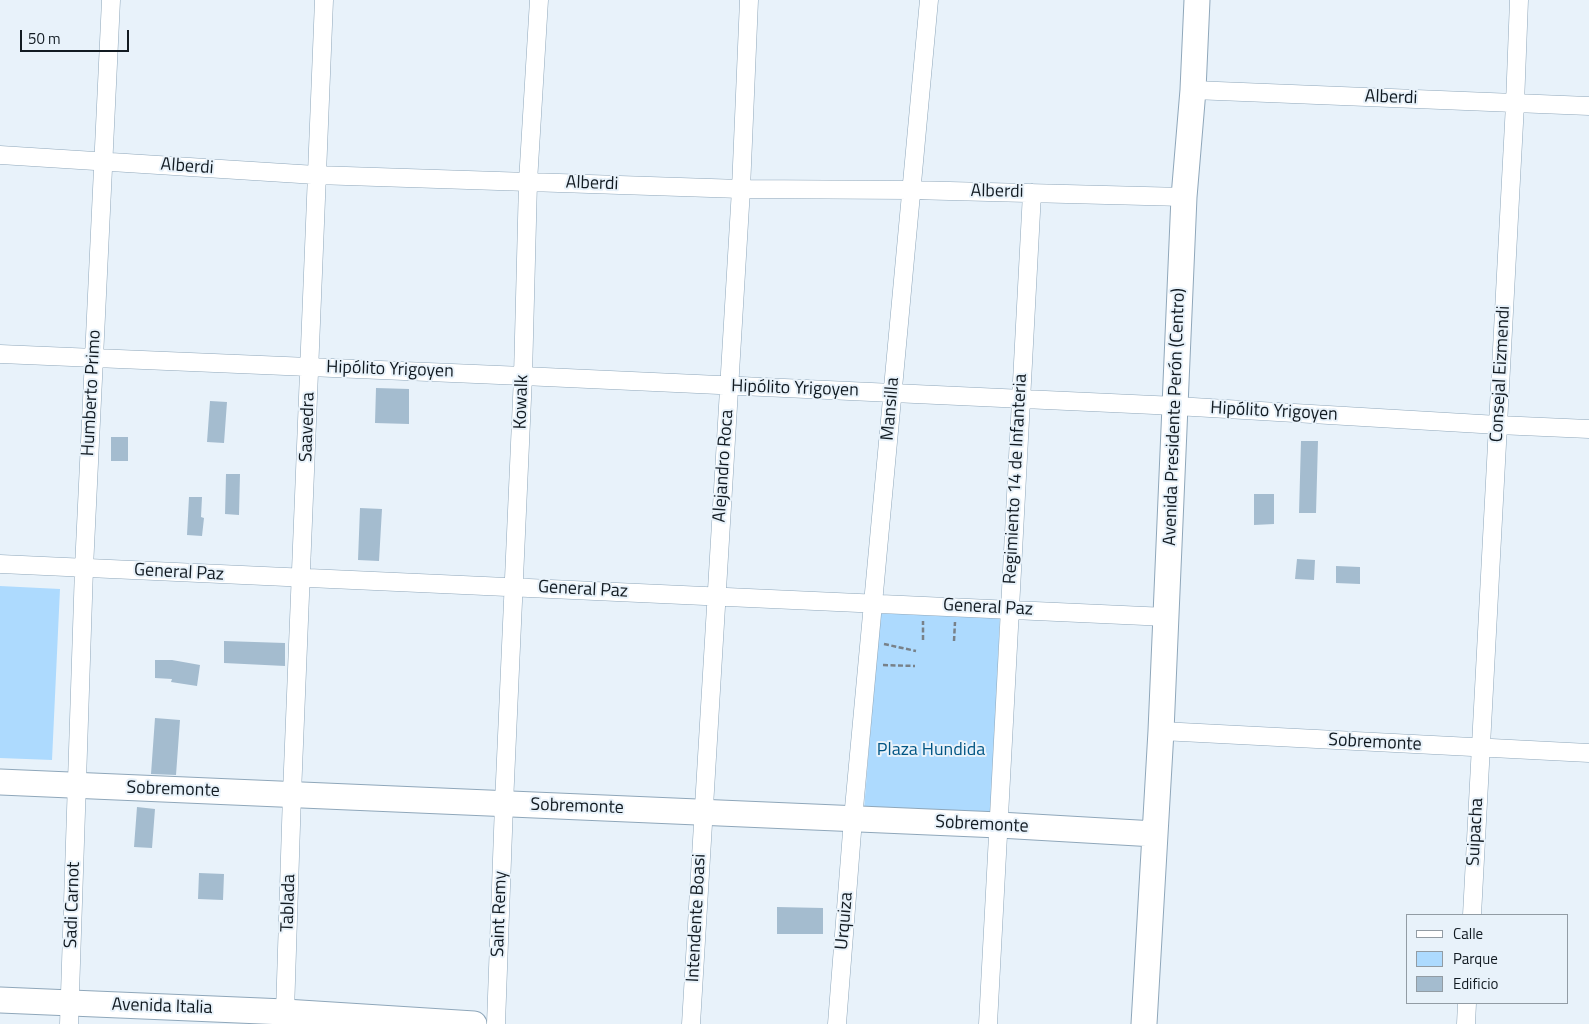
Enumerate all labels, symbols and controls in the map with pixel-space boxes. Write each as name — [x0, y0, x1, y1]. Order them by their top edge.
scale bar — [22, 20, 131, 52]
text: 50 m — [28, 27, 61, 50]
street label: Alberdi — [1364, 86, 1418, 110]
street label: Alberdi — [160, 154, 214, 180]
street label: Alberdi — [565, 172, 619, 196]
street label: Alberdi — [970, 181, 1024, 203]
street label: Avenida Presidente Perón (Centro) — [1160, 288, 1190, 546]
street label: Consejal Eizmendi — [1487, 305, 1515, 443]
street label: Humberto Primo — [78, 329, 106, 457]
street label: Hipólito Yrigoyen — [326, 357, 454, 383]
street label: Regimiento 14 de Infanteria — [1000, 373, 1032, 585]
street label: Kowalk — [510, 374, 534, 430]
street label: Hipólito Yrigoyen — [731, 376, 859, 402]
street label: Mansilla — [877, 376, 905, 442]
street label: Saavedra — [296, 392, 320, 462]
street label: Hipólito Yrigoyen — [1210, 398, 1338, 426]
street label: Alejandro Roca — [709, 409, 739, 523]
street label: General Paz — [133, 560, 225, 586]
street label: General Paz — [537, 577, 629, 603]
street label: General Paz — [942, 595, 1034, 621]
street label: Sobremonte — [1328, 730, 1422, 756]
park label: Plaza Hundida — [877, 740, 985, 762]
street label: Sobremonte — [126, 778, 220, 802]
street label: Sobremonte — [530, 795, 624, 819]
street label: Suipacha — [1463, 797, 1489, 867]
street label: Sobremonte — [935, 812, 1029, 838]
street label: Intendente Boasi — [683, 853, 711, 983]
street label: Sadi Carnot — [61, 861, 85, 949]
street label: Saint Remy — [488, 871, 512, 957]
street label: Tablada — [277, 874, 301, 932]
street label: Urquiza — [832, 891, 858, 951]
legend — [1406, 914, 1569, 1004]
text: Calle — [1453, 922, 1483, 945]
text: Parque — [1453, 947, 1498, 970]
text: Edificio — [1453, 972, 1498, 995]
street label: Avenida Italia — [111, 994, 213, 1020]

